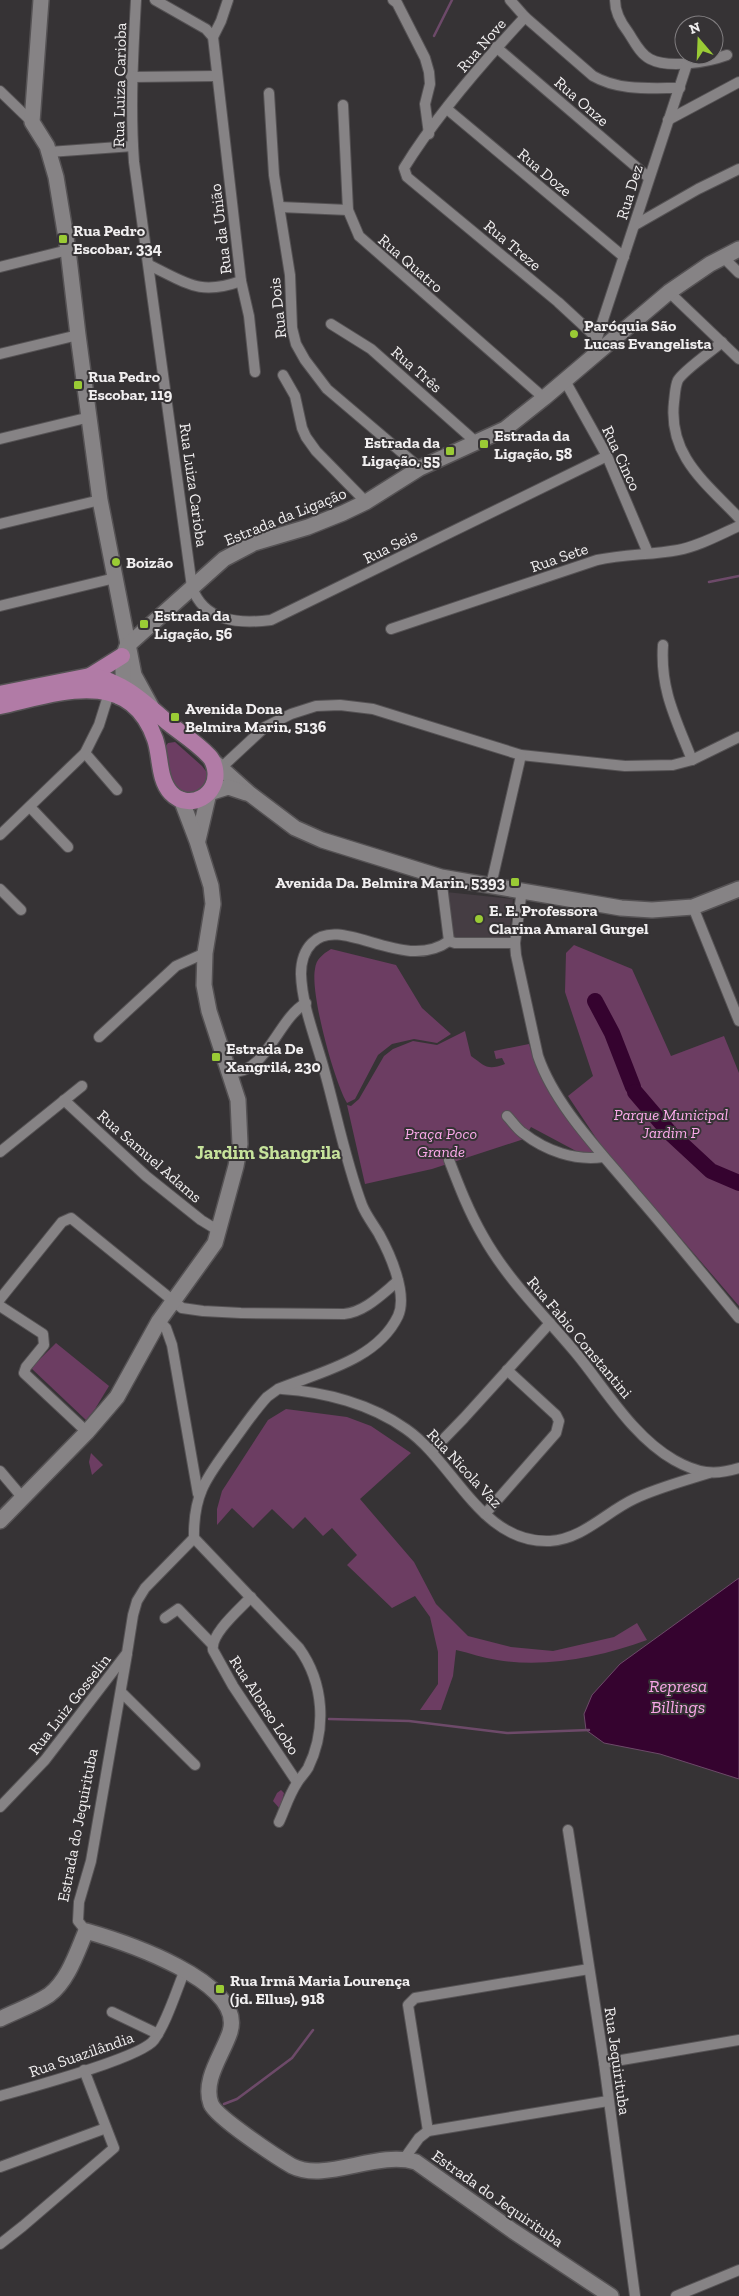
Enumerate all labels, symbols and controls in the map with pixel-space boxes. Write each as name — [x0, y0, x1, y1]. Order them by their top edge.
street label: Rua Nove — [453, 15, 510, 76]
north arrow — [674, 15, 724, 65]
text: N — [687, 18, 703, 38]
street label: Rua Luiza Carioba — [109, 22, 130, 148]
street label: Rua Onze — [551, 73, 613, 130]
street label: Rua Doze — [514, 144, 576, 200]
street label: Rua Dez — [612, 162, 647, 222]
street label: Rua da União — [206, 183, 235, 275]
street label: Rua Treze — [480, 216, 545, 275]
place label: Rua Pedro Escobar, 334 — [73, 221, 162, 258]
street label: Rua Quatro — [374, 230, 447, 297]
marker: Rua Pedro Escobar, 334 — [57, 233, 69, 245]
street label: Rua Dois — [265, 277, 290, 339]
place label: Paróquia São Lucas Evangelista — [584, 316, 712, 353]
marker: Paróquia São Lucas Evangelista — [568, 328, 580, 340]
street label: Rua Três — [387, 342, 446, 397]
place label: Rua Pedro Escobar, 119 — [88, 367, 173, 404]
marker: Rua Pedro Escobar, 119 — [72, 379, 84, 391]
street label: Rua Luiza Carioba — [175, 422, 212, 548]
street label: Rua Cinco — [598, 423, 645, 494]
place label: Estrada da Ligação, 58 — [494, 426, 573, 463]
place label: Estrada da Ligação, 55 — [362, 433, 440, 470]
marker: Estrada da Ligação, 58 — [478, 438, 490, 450]
marker: Estrada da Ligação, 55 — [444, 445, 456, 457]
street label: Estrada da Ligação — [221, 483, 349, 550]
street label: Rua Seis — [360, 525, 420, 568]
street label: Rua Sete — [528, 539, 590, 576]
place label: Boizão — [126, 553, 174, 572]
marker: Boizão — [110, 556, 122, 568]
place label: Estrada da Ligação, 56 — [154, 606, 233, 643]
marker: Estrada da Ligação, 56 — [138, 618, 150, 630]
place label: Avenida Dona Belmira Marin, 5136 — [185, 699, 327, 736]
marker: Avenida Dona Belmira Marin, 5136 — [169, 711, 181, 723]
place label: Avenida Da. Belmira Marin, 5393 — [275, 873, 505, 892]
marker: Avenida Da. Belmira Marin, 5393 — [509, 876, 521, 888]
place label: E. E. Professora Clarina Amaral Gurgel — [489, 901, 649, 938]
marker: E. E. Professora Clarina Amaral Gurgel — [473, 913, 485, 925]
place label: Estrada De Xangrilá, 230 — [226, 1039, 321, 1076]
marker: Estrada De Xangrilá, 230 — [210, 1051, 222, 1063]
park label: Parque Municipal Jardim P — [614, 1105, 729, 1142]
street label: Rua Samuel Adams — [94, 1106, 206, 1207]
park label: Praça Poco Grande — [405, 1124, 477, 1161]
district label: Jardim Shangrila — [195, 1141, 341, 1164]
street label: Rua Fabio Constantini — [523, 1273, 636, 1402]
street label: Rua Nicola Vaz — [423, 1425, 506, 1512]
street label: Rua Luiz Gosselin — [24, 1650, 115, 1758]
street label: Rua Alonso Lobo — [225, 1652, 304, 1758]
water label: Represa Billings — [649, 1675, 707, 1718]
street label: Estrada do Jequirituba — [53, 1746, 102, 1904]
place label: Rua Irmã Maria Lourença (jd. Ellus), 918 — [230, 1971, 410, 2008]
marker: Rua Irmã Maria Lourença (jd. Ellus), 918 — [214, 1983, 226, 1995]
street label: Rua Jequirituba — [601, 2006, 635, 2116]
street label: Rua Suazilândia — [26, 2028, 136, 2081]
street label: Estrada do Jequirituba — [428, 2146, 567, 2251]

